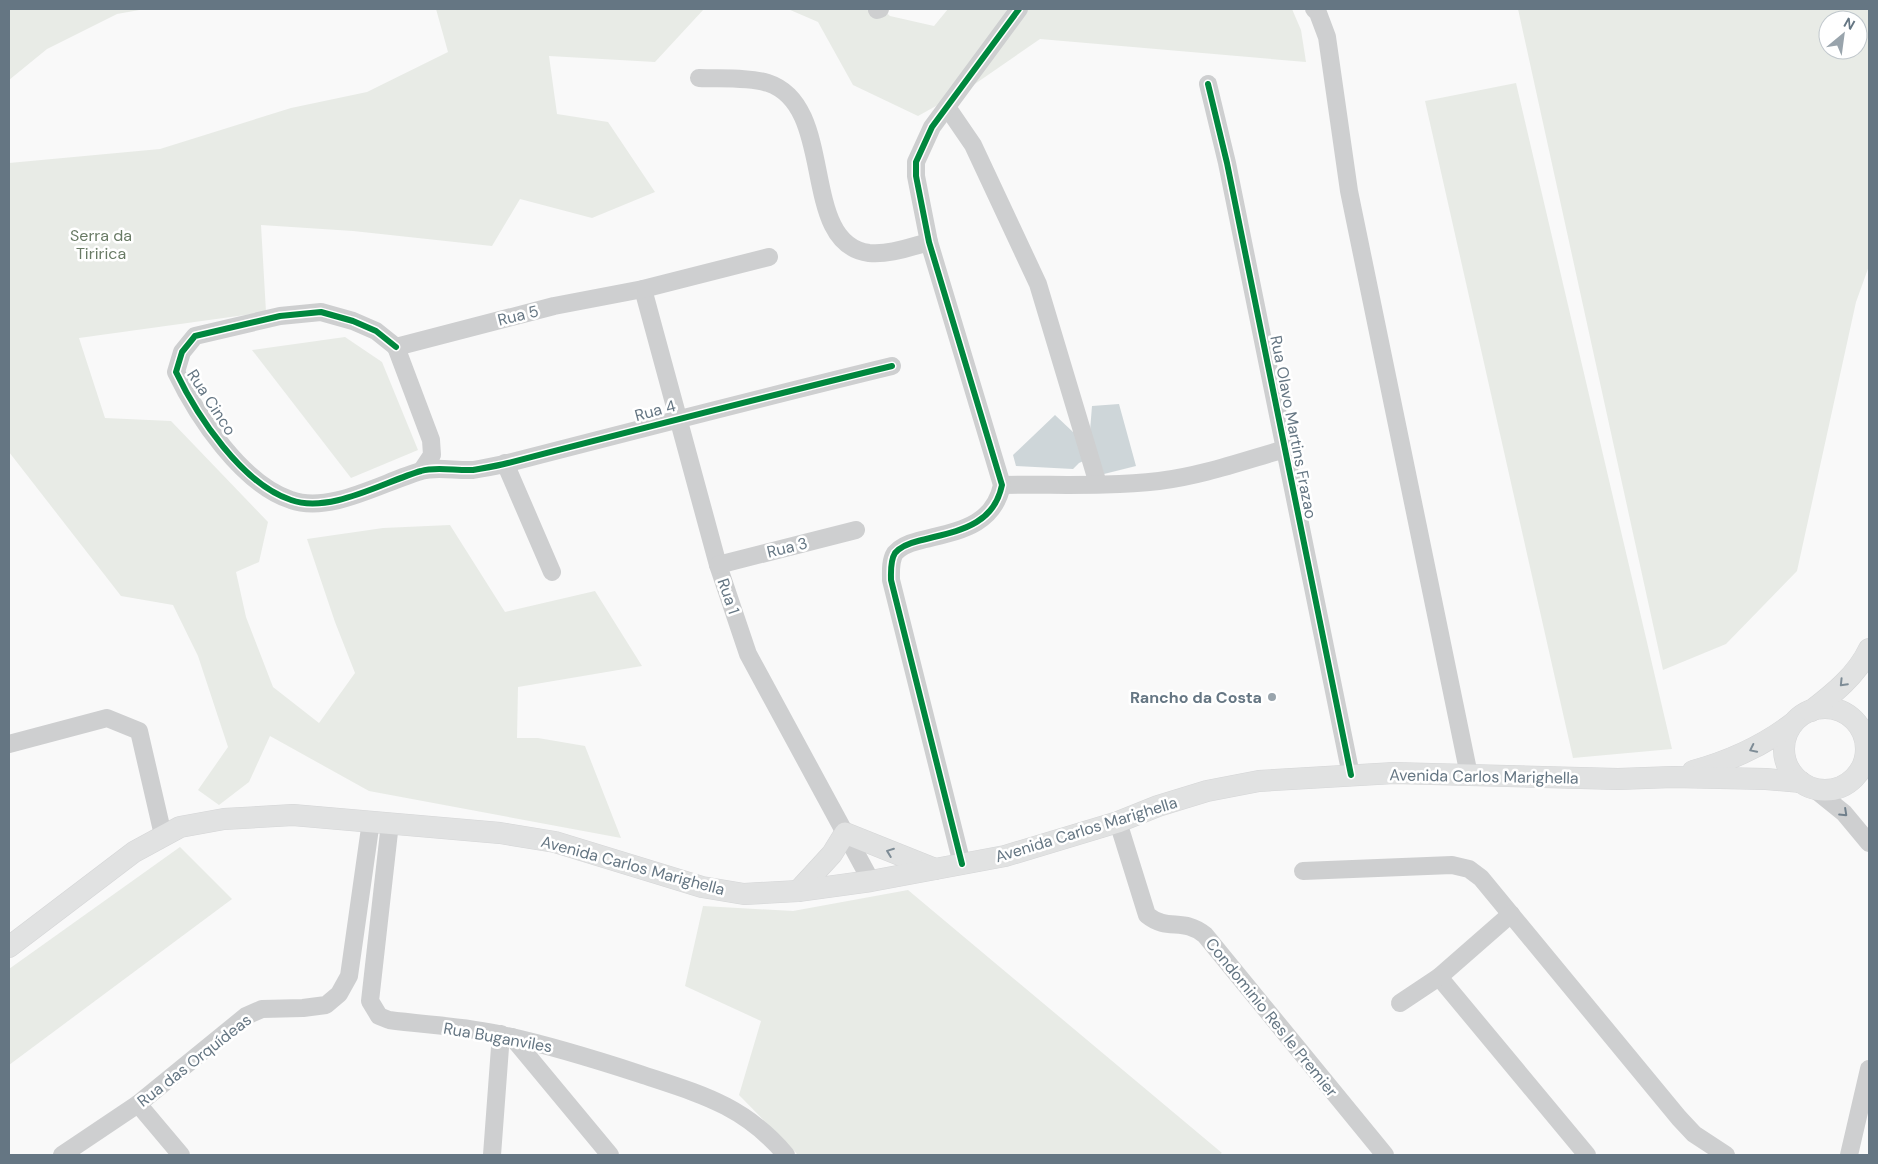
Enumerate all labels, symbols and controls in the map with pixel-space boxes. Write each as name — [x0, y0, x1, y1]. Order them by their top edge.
north arrow — [1818, 10, 1868, 60]
text: N — [1840, 13, 1858, 34]
park label: Serra da Tiririca — [70, 225, 132, 264]
street label: Rua 5 — [495, 300, 541, 331]
street label: Rua Olavo Martins Frazao — [1265, 334, 1322, 520]
street label: Rua Cinco — [182, 365, 241, 439]
street label: Rua 4 — [632, 395, 678, 426]
street label: Rua 3 — [765, 532, 810, 563]
street label: Rua 1 — [713, 575, 744, 617]
one-way arrow — [1840, 677, 1849, 686]
place label: Rancho da Costa — [1130, 687, 1262, 708]
marker: Rancho da Costa — [1266, 691, 1278, 703]
one-way arrow — [1749, 743, 1758, 753]
street label: Avenida Carlos Marighella — [1389, 764, 1579, 789]
street label: Avenida Carlos Marighella — [993, 792, 1180, 867]
one-way arrow — [1838, 807, 1847, 816]
street label: Avenida Carlos Marighella — [539, 831, 727, 900]
one-way arrow — [886, 848, 895, 858]
street label: Condominio Res le Premier — [1201, 933, 1342, 1101]
street label: Rua das Orquídeas — [133, 1009, 256, 1112]
street label: Rua Buganviles — [442, 1018, 554, 1057]

